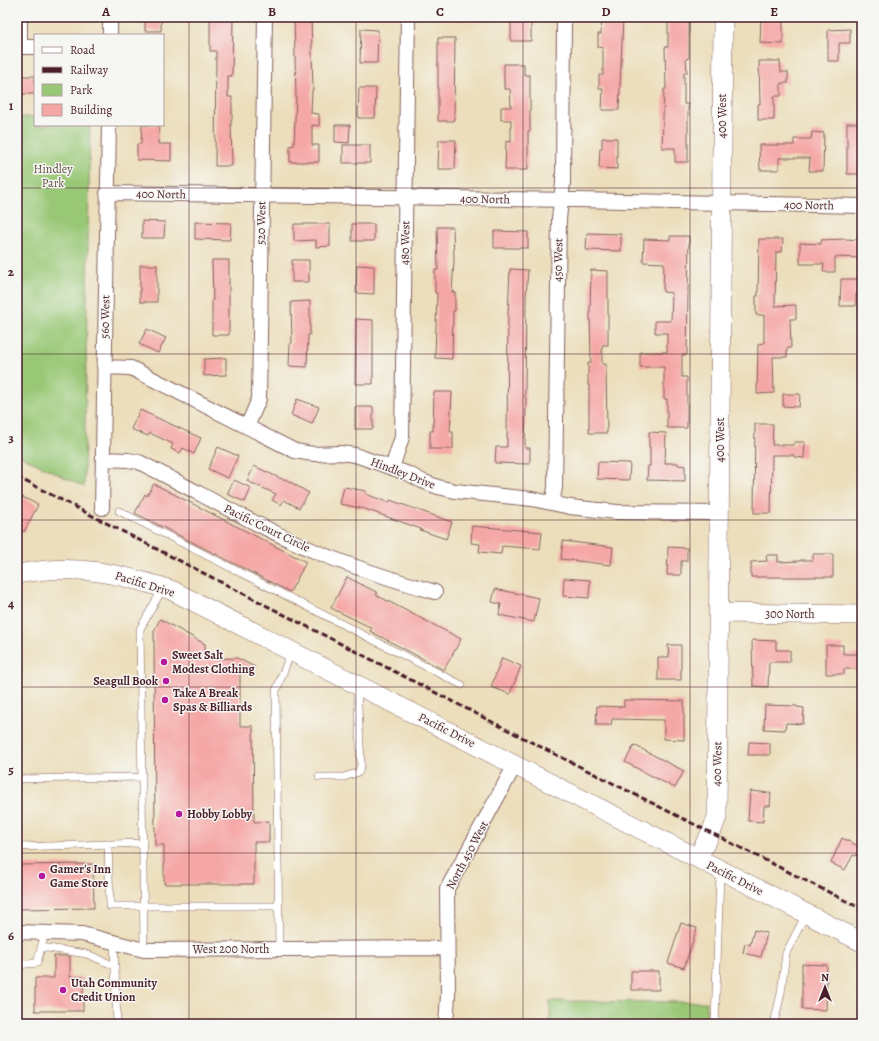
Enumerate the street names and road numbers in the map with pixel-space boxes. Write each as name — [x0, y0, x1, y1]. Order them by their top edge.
street label: 400 West — [714, 93, 730, 139]
street label: 400 North — [136, 186, 187, 202]
street label: 400 North — [460, 191, 511, 207]
street label: 400 North — [784, 197, 835, 213]
street label: 520 West — [253, 201, 269, 245]
street label: 480 West — [397, 221, 413, 265]
street label: 450 West — [550, 238, 566, 282]
street label: 560 West — [97, 295, 113, 339]
street label: 400 West — [712, 417, 728, 463]
street label: Hindley Drive — [368, 453, 438, 493]
street label: Pacific Court Circle — [221, 500, 313, 556]
street label: Pacific Drive — [113, 567, 177, 601]
street label: 300 North — [765, 606, 815, 622]
street label: Pacific Drive — [416, 709, 478, 751]
street label: 400 West — [709, 741, 725, 787]
street label: North 450 West — [442, 818, 492, 892]
street label: Pacific Drive — [704, 857, 766, 899]
street label: West 200 North — [191, 941, 270, 957]

